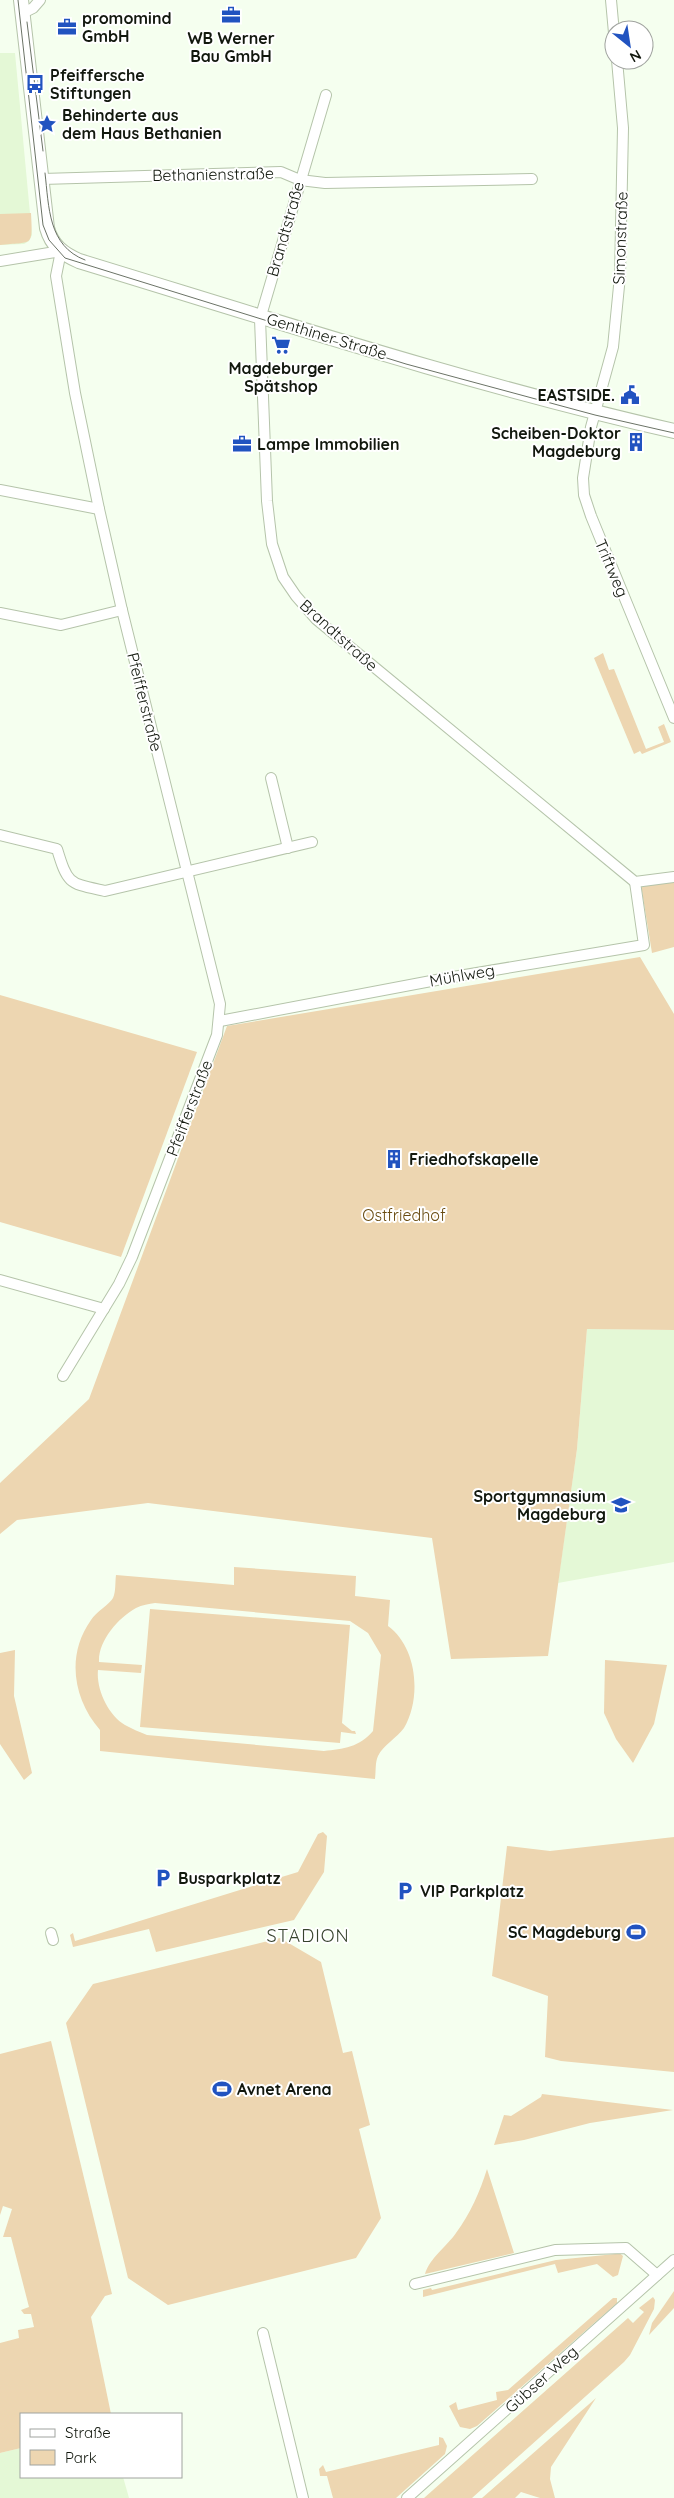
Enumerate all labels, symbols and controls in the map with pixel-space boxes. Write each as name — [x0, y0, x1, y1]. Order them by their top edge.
office icon: WB Werner Bau GmbH — [220, 4, 242, 26]
place label: promomind GmbH — [82, 8, 171, 46]
office icon: promomind GmbH — [56, 16, 78, 38]
north arrow — [604, 20, 654, 70]
place label: WB Werner Bau GmbH — [187, 28, 275, 66]
text: N — [627, 46, 644, 67]
place label: Pfeiffersche Stiftungen — [50, 65, 145, 103]
bus stop icon: Pfeiffersche Stiftungen — [24, 73, 46, 95]
place label: Behinderte aus dem Haus Bethanien — [62, 105, 222, 143]
place icon: Behinderte aus dem Haus Bethanien — [36, 113, 58, 135]
street label: Bethanienstraße — [152, 163, 274, 185]
street label: Brandtstraße — [262, 179, 308, 279]
street label: Simonstraße — [608, 191, 632, 285]
street label: Genthiner Straße — [264, 308, 390, 364]
supermarket icon: Magdeburger Spätshop — [270, 334, 292, 356]
place label: Magdeburger Spätshop — [229, 358, 334, 396]
public building icon: EASTSIDE. — [619, 384, 641, 406]
place label: EASTSIDE. — [538, 385, 615, 405]
place label: Scheiben-Doktor Magdeburg — [491, 423, 621, 461]
building icon: Scheiben-Doktor Magdeburg — [625, 431, 647, 453]
office icon: Lampe Immobilien — [231, 433, 253, 455]
place label: Lampe Immobilien — [257, 434, 400, 454]
street label: Triftweg — [591, 536, 633, 600]
street label: Brandtstraße — [296, 595, 382, 675]
street label: Pfeifferstraße — [123, 650, 167, 754]
street label: Mühlweg — [428, 959, 496, 991]
street label: Pfeifferstraße — [162, 1057, 216, 1159]
building icon: Friedhofskapelle — [383, 1148, 405, 1170]
place label: Friedhofskapelle — [409, 1149, 539, 1169]
park label: Ostfriedhof — [362, 1205, 446, 1225]
place label: Sportgymnasium Magdeburg — [473, 1486, 606, 1524]
school or university icon: Sportgymnasium Magdeburg — [610, 1494, 632, 1516]
parking icon: Busparkplatz — [152, 1867, 174, 1889]
place label: Busparkplatz — [178, 1868, 281, 1888]
parking icon: VIP Parkplatz — [394, 1880, 416, 1902]
place label: VIP Parkplatz — [420, 1881, 524, 1901]
sports icon: SC Magdeburg — [625, 1921, 647, 1943]
place label: SC Magdeburg — [508, 1922, 621, 1942]
district label: STADION — [266, 1924, 350, 1947]
sports icon: Avnet Arena — [211, 2078, 233, 2100]
place label: Avnet Arena — [237, 2079, 332, 2099]
street label: Gübser Weg — [500, 2341, 582, 2417]
legend — [20, 2413, 182, 2478]
text: Straße — [65, 2423, 111, 2442]
text: Park — [65, 2448, 97, 2467]

